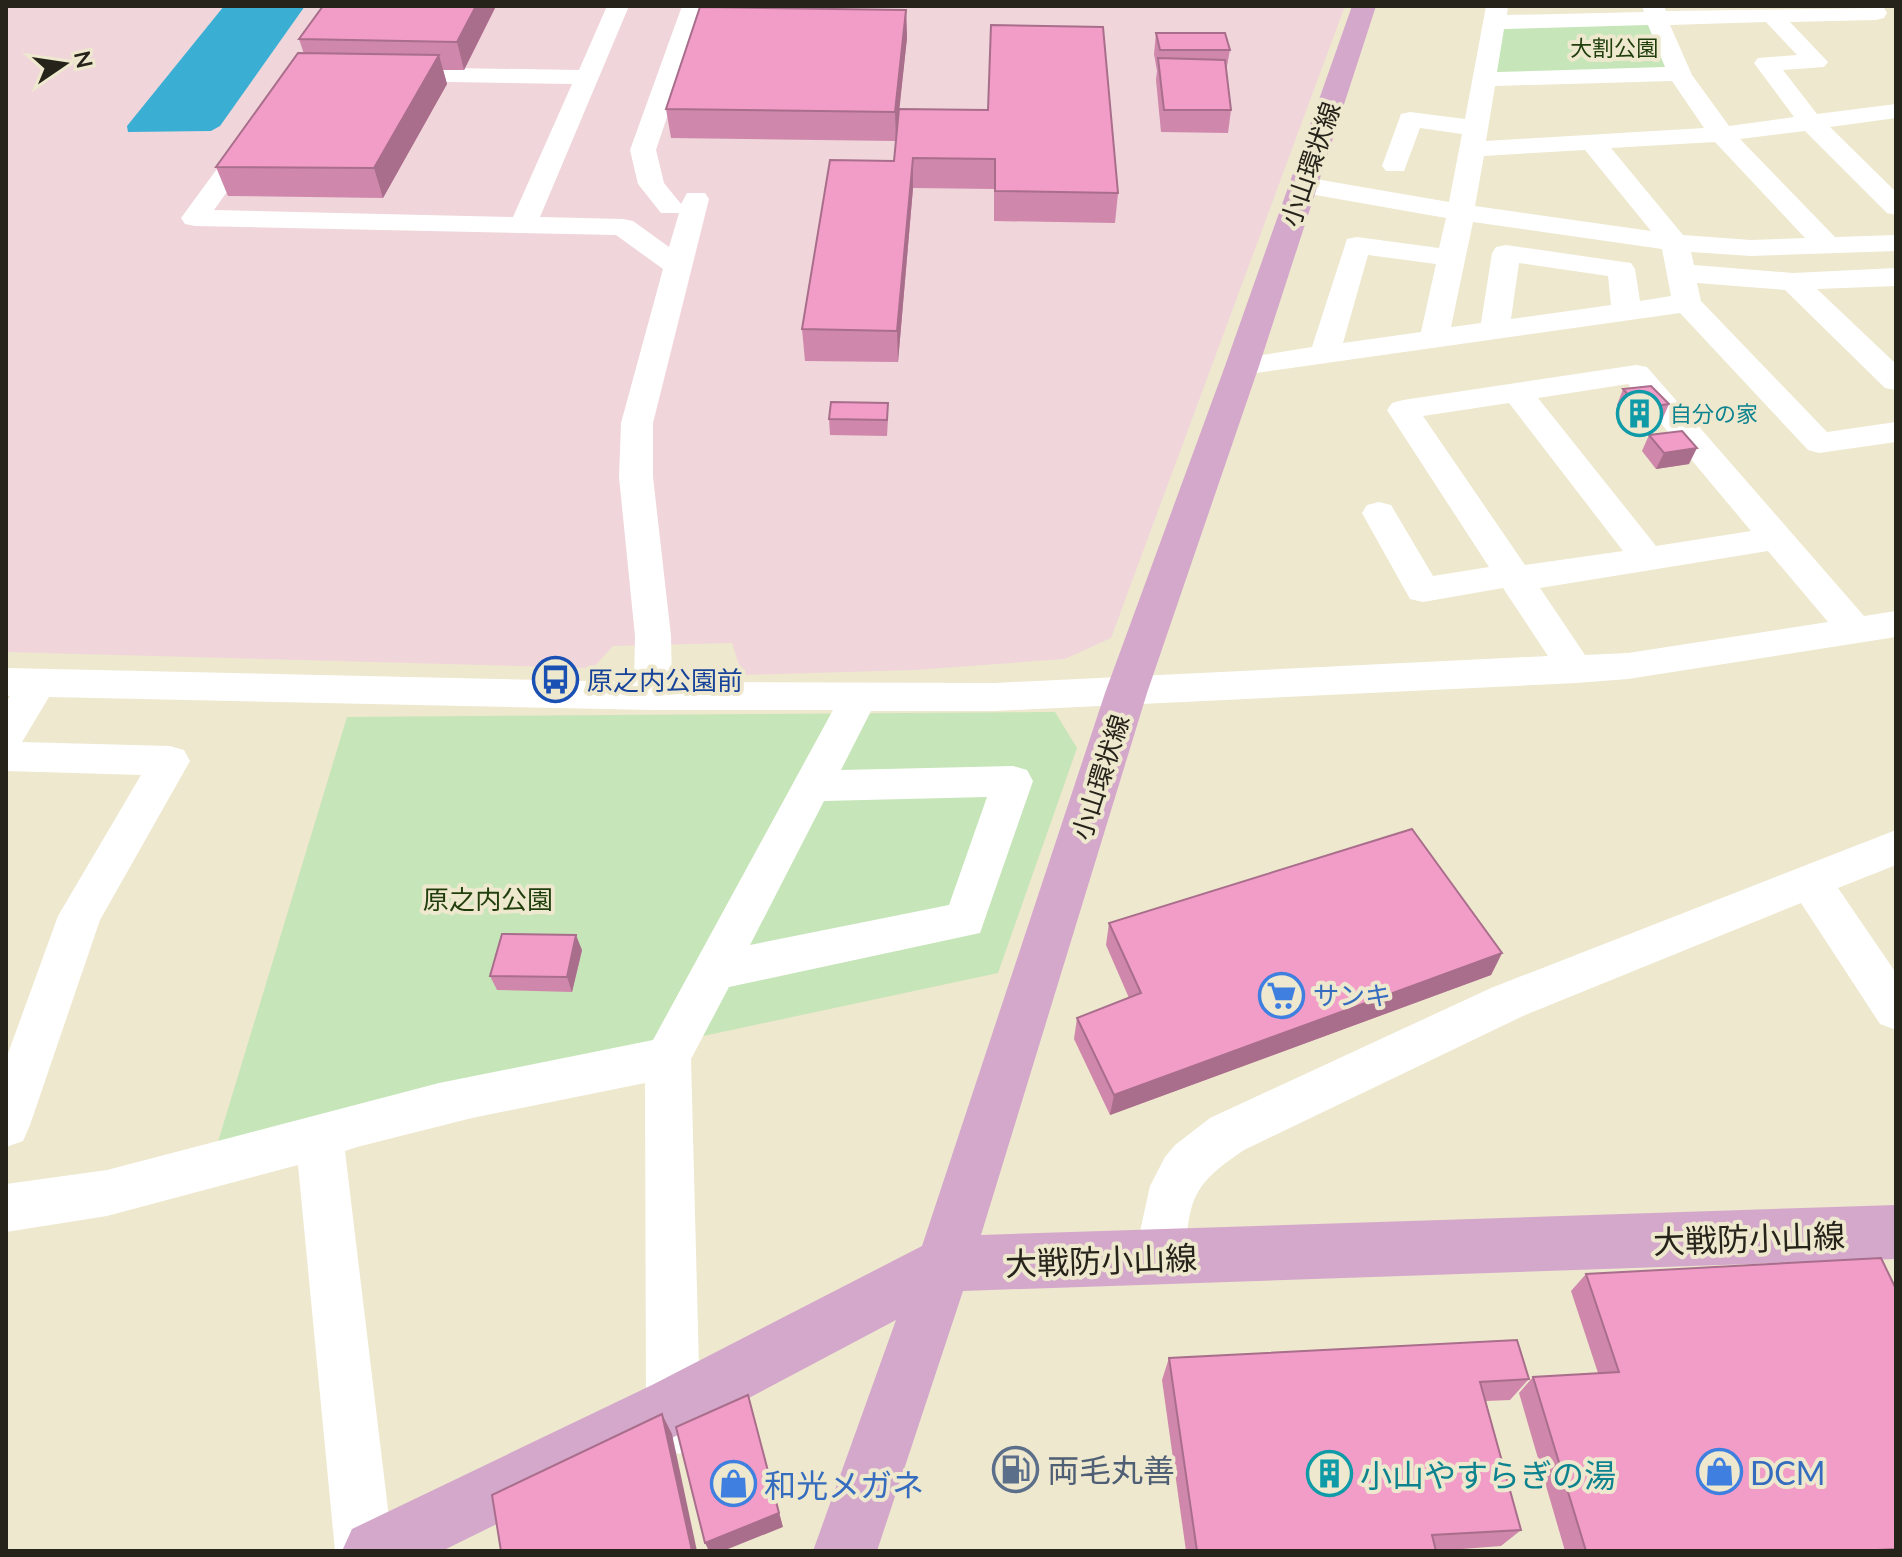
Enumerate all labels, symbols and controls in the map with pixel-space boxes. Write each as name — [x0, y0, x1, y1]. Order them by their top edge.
north arrow — [24, 24, 104, 104]
park label: 大割公園 — [1570, 34, 1658, 61]
text: N — [69, 48, 99, 71]
street label: 小山環状線 — [1274, 97, 1346, 231]
building icon: 自分の家 — [1615, 389, 1663, 437]
place label: 自分の家 — [1670, 400, 1758, 427]
bus stop icon: 原之内公園前 — [532, 656, 580, 704]
place label: 原之内公園前 — [587, 664, 743, 696]
street label: 小山環状線 — [1065, 710, 1135, 844]
park label: 原之内公園 — [423, 883, 553, 915]
supermarket icon: サンキ — [1258, 971, 1306, 1019]
place label: サンキ — [1313, 979, 1391, 1011]
street label: 大戦防小山線 — [1652, 1215, 1846, 1261]
street label: 大戦防小山線 — [1004, 1237, 1198, 1283]
fuel station icon: 両毛丸善 — [992, 1445, 1040, 1493]
shop icon: DCM — [1695, 1448, 1743, 1496]
place label: 両毛丸善 — [1047, 1450, 1175, 1489]
building icon: 小山やすらぎの湯 — [1305, 1450, 1353, 1498]
place label: DCM — [1750, 1453, 1825, 1492]
place label: 小山やすらぎの湯 — [1360, 1455, 1616, 1494]
shop icon: 和光メガネ — [709, 1460, 757, 1508]
place label: 和光メガネ — [764, 1465, 924, 1504]

